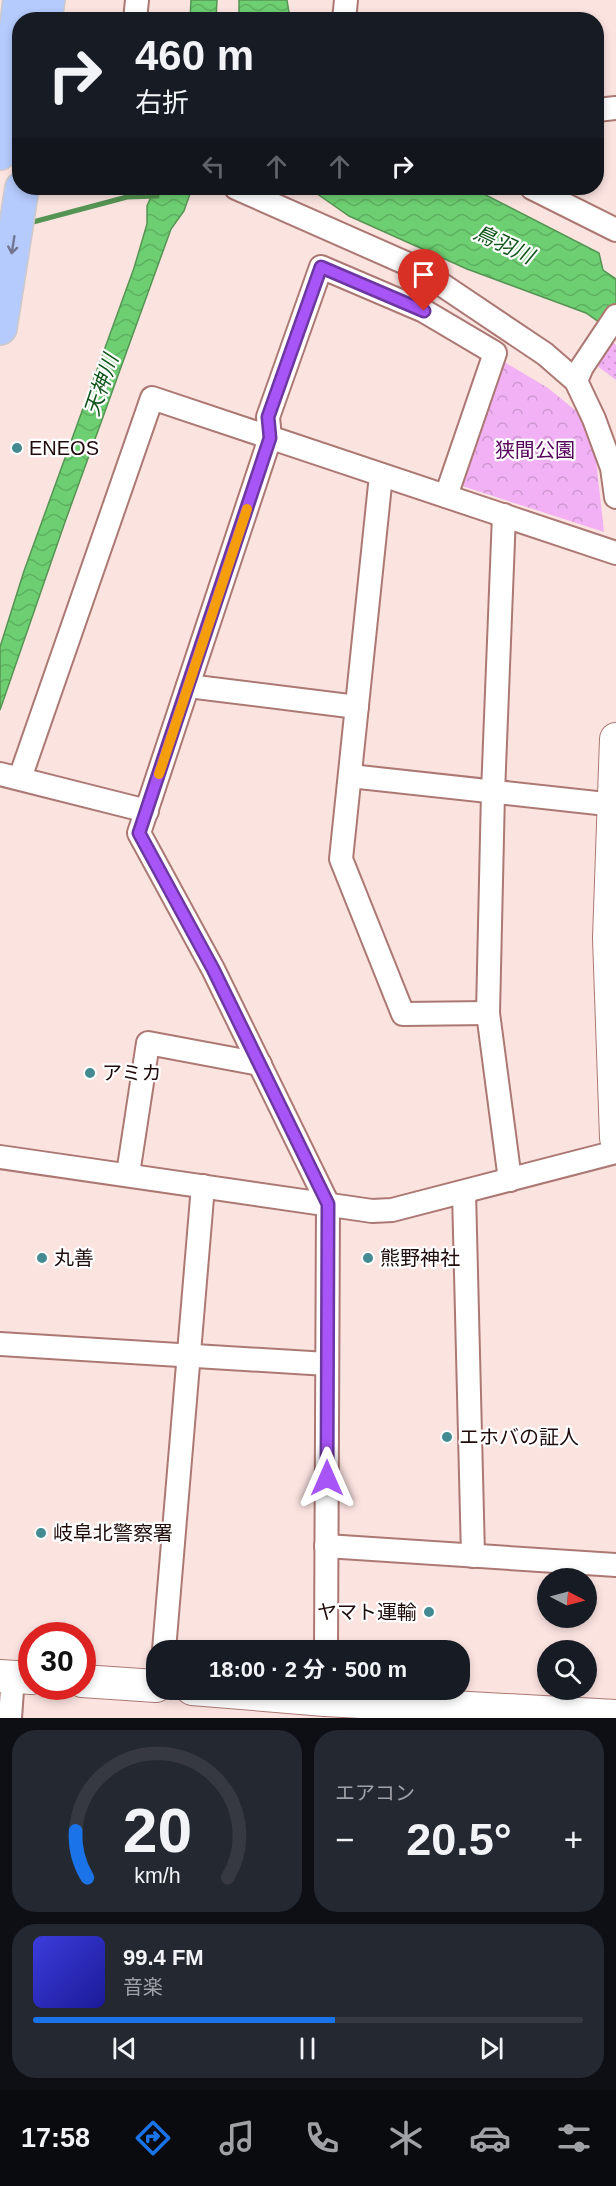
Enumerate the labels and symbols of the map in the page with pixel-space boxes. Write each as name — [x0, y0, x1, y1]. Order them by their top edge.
water label: 鳥羽川 — [471, 220, 539, 269]
one-way arrow — [7, 235, 18, 255]
pin — [398, 249, 449, 311]
water label: 天神川 — [80, 350, 123, 419]
place label: ENEOS — [29, 437, 99, 459]
park label: 狭間公園 — [495, 439, 575, 461]
marker: ENEOS — [10, 441, 24, 455]
place label: アミカ — [102, 1062, 162, 1084]
marker: アミカ — [83, 1066, 97, 1080]
place label: 丸善 — [54, 1247, 94, 1269]
place label: 熊野神社 — [380, 1247, 460, 1269]
marker: 丸善 — [35, 1251, 49, 1265]
marker: 熊野神社 — [361, 1251, 375, 1265]
place label: エホバの証人 — [459, 1426, 579, 1448]
marker: エホバの証人 — [440, 1430, 454, 1444]
position arrow — [295, 1446, 359, 1510]
place label: 岐阜北警察署 — [53, 1522, 173, 1544]
marker: 岐阜北警察署 — [34, 1526, 48, 1540]
north arrow — [537, 1568, 597, 1628]
place label: ヤマト運輸 — [317, 1601, 417, 1623]
marker: ヤマト運輸 — [422, 1605, 436, 1619]
speed limit sign: 30 — [18, 1622, 96, 1700]

